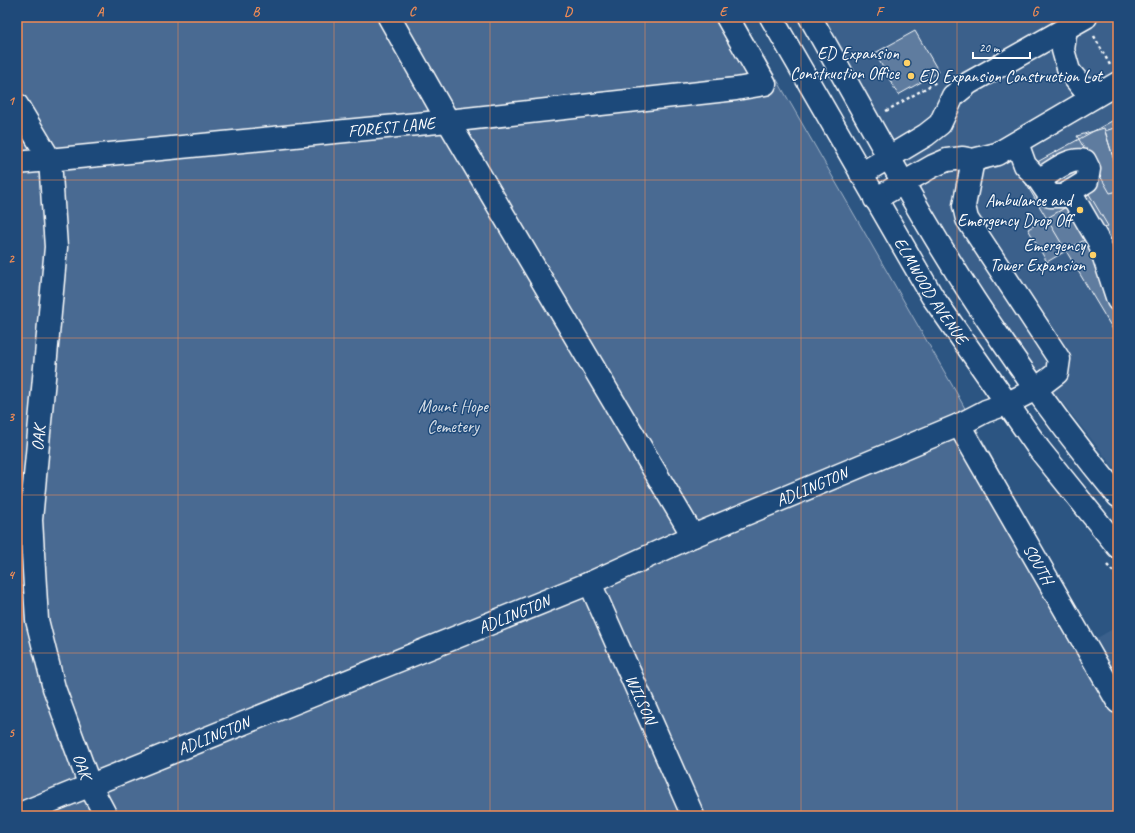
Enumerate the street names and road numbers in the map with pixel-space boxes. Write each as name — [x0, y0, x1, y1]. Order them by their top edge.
street label: FOREST LANE — [347, 112, 438, 142]
street label: ELMWOOD AVENUE — [889, 234, 973, 350]
street label: OAK — [27, 421, 50, 452]
street label: ADLINGTON — [773, 462, 853, 511]
street label: SOUTH — [1018, 540, 1060, 591]
street label: ADLINGTON — [475, 589, 555, 638]
street label: WILSON — [621, 671, 662, 730]
street label: ADLINGTON — [175, 711, 255, 760]
street label: OAK — [68, 751, 98, 785]

